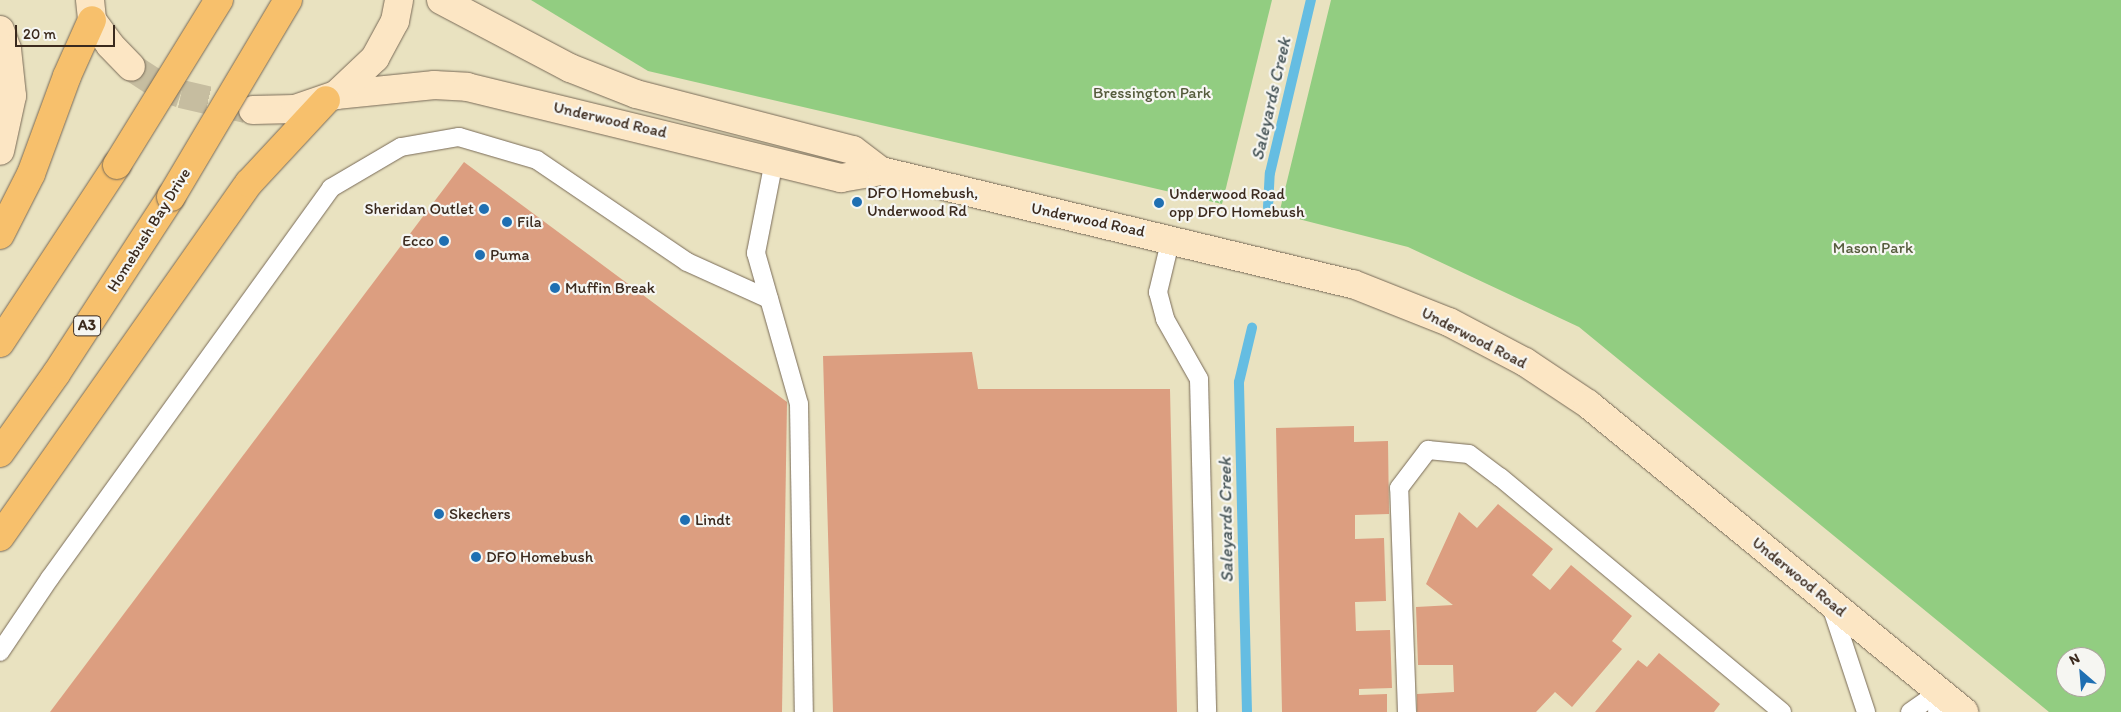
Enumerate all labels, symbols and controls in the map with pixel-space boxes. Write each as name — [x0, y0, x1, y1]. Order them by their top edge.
scale bar — [18, 15, 118, 47]
text: 20 m — [23, 25, 56, 43]
water label: Saleyards Creek — [1246, 36, 1296, 162]
park label: Bressington Park — [1093, 83, 1211, 103]
street label: Underwood Road — [551, 98, 669, 142]
street label: Homebush Bay Drive — [103, 164, 195, 296]
place label: DFO Homebush, Underwood Rd — [867, 183, 978, 221]
place label: Underwood Road opp DFO Homebush — [1169, 184, 1305, 222]
marker: DFO Homebush, Underwood Rd — [851, 196, 863, 208]
marker: Underwood Road opp DFO Homebush — [1153, 197, 1165, 209]
place label: Sheridan Outlet — [364, 199, 474, 219]
street label: Underwood Road — [1029, 199, 1147, 241]
marker: Sheridan Outlet — [478, 203, 490, 215]
place label: Fila — [517, 212, 542, 232]
marker: Fila — [501, 216, 513, 228]
place label: Ecco — [402, 231, 434, 251]
marker: Ecco — [438, 235, 450, 247]
park label: Mason Park — [1833, 238, 1913, 258]
place label: Puma — [490, 245, 529, 265]
marker: Puma — [474, 249, 486, 261]
place label: Muffin Break — [565, 278, 655, 298]
marker: Muffin Break — [549, 282, 561, 294]
street label: Underwood Road — [1418, 303, 1530, 373]
road number: A3 — [72, 314, 102, 338]
water label: Saleyards Creek — [1214, 457, 1238, 583]
place label: Skechers — [449, 504, 511, 524]
marker: Skechers — [433, 508, 445, 520]
place label: Lindt — [695, 510, 731, 530]
marker: Lindt — [679, 514, 691, 526]
street label: Underwood Road — [1748, 533, 1850, 621]
place label: DFO Homebush — [486, 547, 593, 567]
marker: DFO Homebush — [470, 551, 482, 563]
north arrow — [2056, 647, 2106, 697]
text: N — [2066, 649, 2082, 669]

